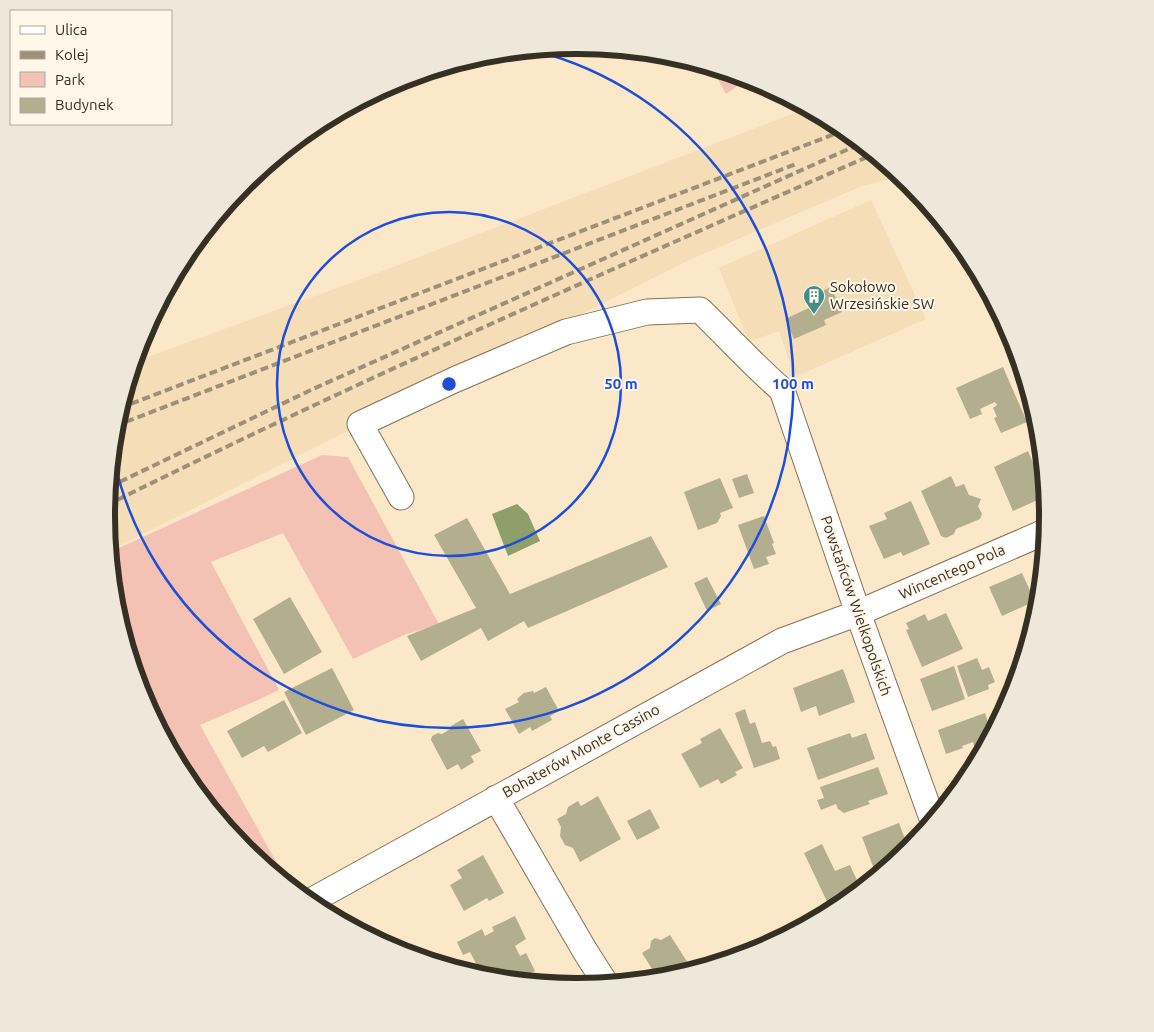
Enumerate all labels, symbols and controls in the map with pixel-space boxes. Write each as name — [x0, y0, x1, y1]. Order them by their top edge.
legend — [10, 10, 172, 125]
text: Ulica — [55, 21, 87, 38]
text: Kolej — [55, 46, 89, 63]
text: Park — [55, 71, 85, 88]
text: Budynek — [55, 96, 114, 113]
place label: Sokołowo Wrzesińskie SW — [830, 278, 934, 312]
building icon: Sokołowo Wrzesińskie SW — [802, 284, 826, 315]
centre of rings — [440, 375, 458, 393]
text: 50 m — [604, 375, 638, 392]
text: 100 m — [772, 375, 814, 392]
street label: Powstańców Wielkopolskich — [818, 514, 895, 698]
street label: Wincentego Pola — [896, 541, 1008, 603]
street label: Bohaterów Monte Cassino — [499, 700, 662, 801]

